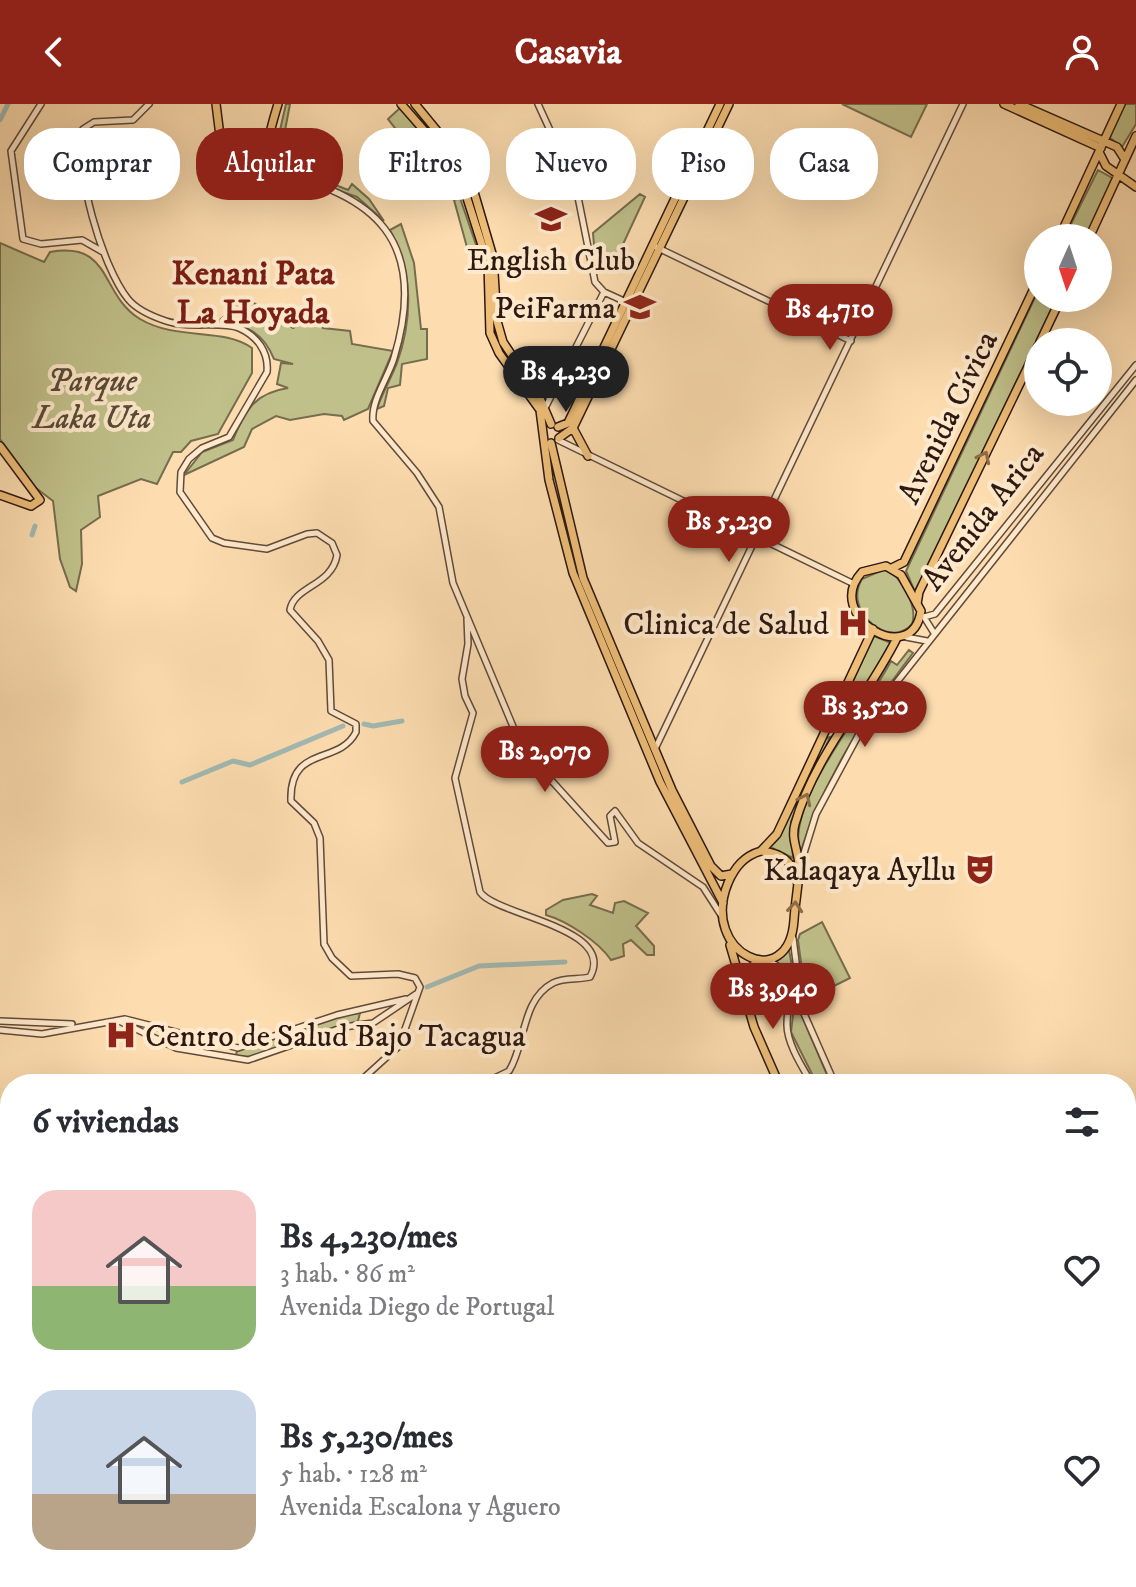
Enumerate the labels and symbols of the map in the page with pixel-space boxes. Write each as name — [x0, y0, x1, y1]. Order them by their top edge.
school or university icon: English Club — [534, 202, 568, 236]
north arrow — [1024, 224, 1112, 312]
place label: English Club — [467, 241, 635, 281]
district label: Kenani Pata La Hoyada — [171, 253, 335, 334]
pin: Bs 4,710 — [747, 284, 913, 352]
place label: PeiFarma — [495, 289, 616, 329]
school or university icon: PeiFarma — [623, 290, 657, 324]
street label: Avenida Cívica — [890, 324, 1008, 511]
pin: Bs 4,230 — [483, 346, 649, 414]
park label: Parque Laka Uta — [31, 362, 151, 439]
street label: Avenida Arica — [914, 435, 1054, 599]
one-way arrow — [974, 451, 990, 465]
pin: Bs 5,230 — [646, 496, 812, 564]
place label: Clinica de Salud — [623, 605, 829, 645]
hospital icon: Clinica de Salud — [836, 606, 870, 640]
pin: Bs 3,520 — [782, 681, 948, 749]
pin: Bs 2,070 — [462, 726, 628, 794]
one-way arrow — [795, 793, 811, 808]
place label: Kalaqaya Ayllu — [763, 851, 956, 891]
theatre icon: Kalaqaya Ayllu — [963, 852, 997, 886]
one-way arrow — [786, 900, 803, 913]
pin: Bs 3,940 — [690, 963, 856, 1031]
place label: Centro de Salud Bajo Tacagua — [145, 1017, 526, 1057]
hospital icon: Centro de Salud Bajo Tacagua — [104, 1018, 138, 1052]

